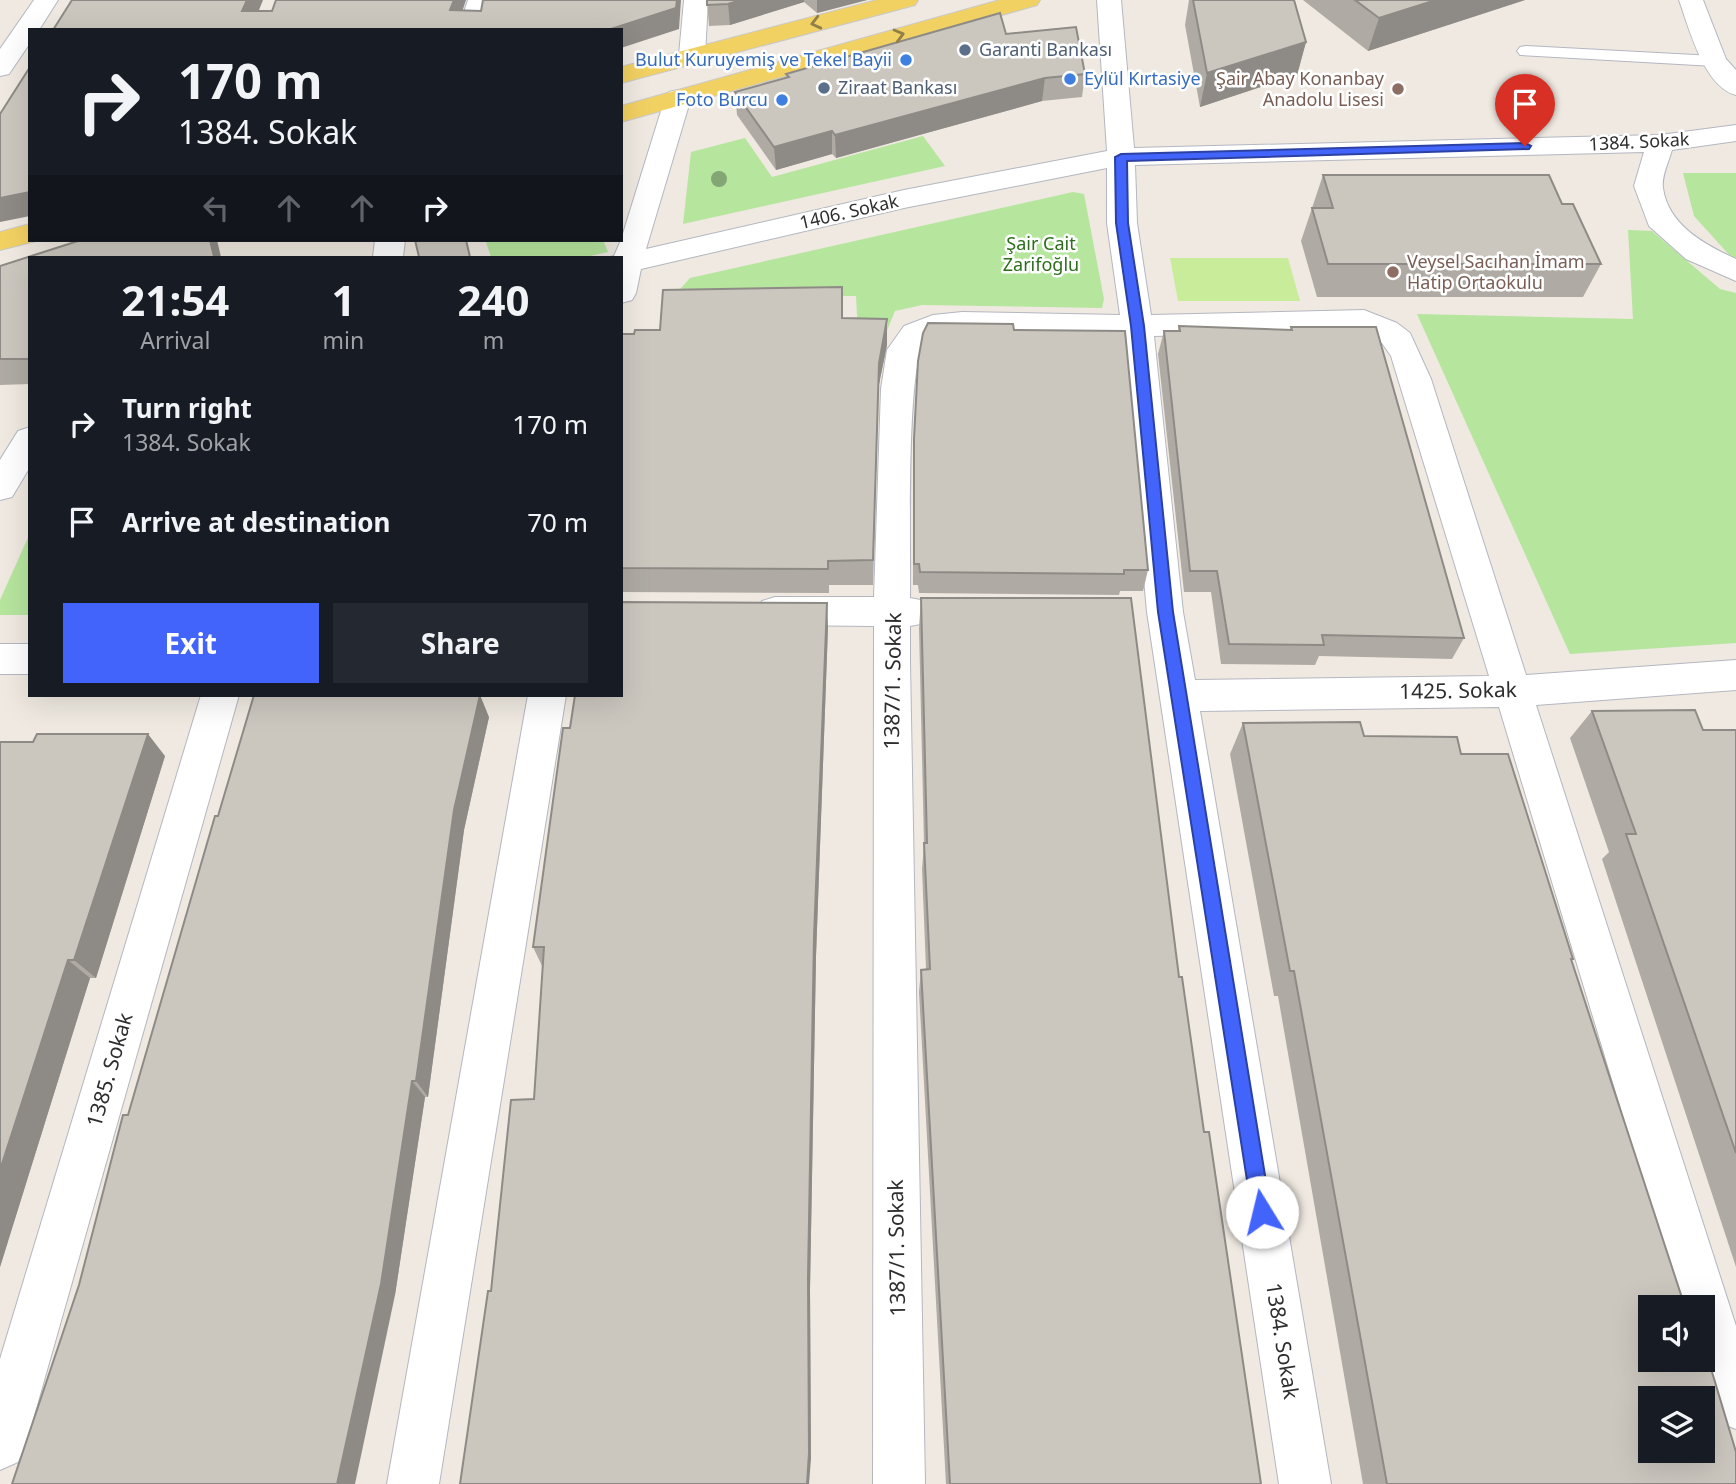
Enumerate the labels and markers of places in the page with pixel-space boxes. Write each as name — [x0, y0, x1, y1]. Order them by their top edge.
place label: Garanti Bankası — [979, 37, 1112, 61]
marker: Garanti Bankası — [957, 42, 973, 58]
place label: Bulut Kuruyemiş ve Tekel Bayii — [635, 47, 892, 71]
marker: Bulut Kuruyemiş ve Tekel Bayii — [898, 52, 914, 68]
place label: Eylül Kırtasiye — [1084, 66, 1201, 90]
place label: Şair Abay Konanbay Anadolu Lisesi — [1216, 66, 1385, 111]
marker: Eylül Kırtasiye — [1062, 71, 1078, 87]
pin — [1495, 74, 1555, 146]
place label: Ziraat Bankası — [838, 75, 957, 99]
marker: Ziraat Bankası — [816, 80, 832, 96]
marker: Şair Abay Konanbay Anadolu Lisesi — [1390, 81, 1406, 97]
place label: Foto Burcu — [676, 87, 768, 111]
marker: Foto Burcu — [774, 92, 790, 108]
place label: Veysel Sacıhan İmam Hatip Ortaokulu — [1407, 249, 1585, 294]
marker: Veysel Sacıhan İmam Hatip Ortaokulu — [1385, 264, 1401, 280]

